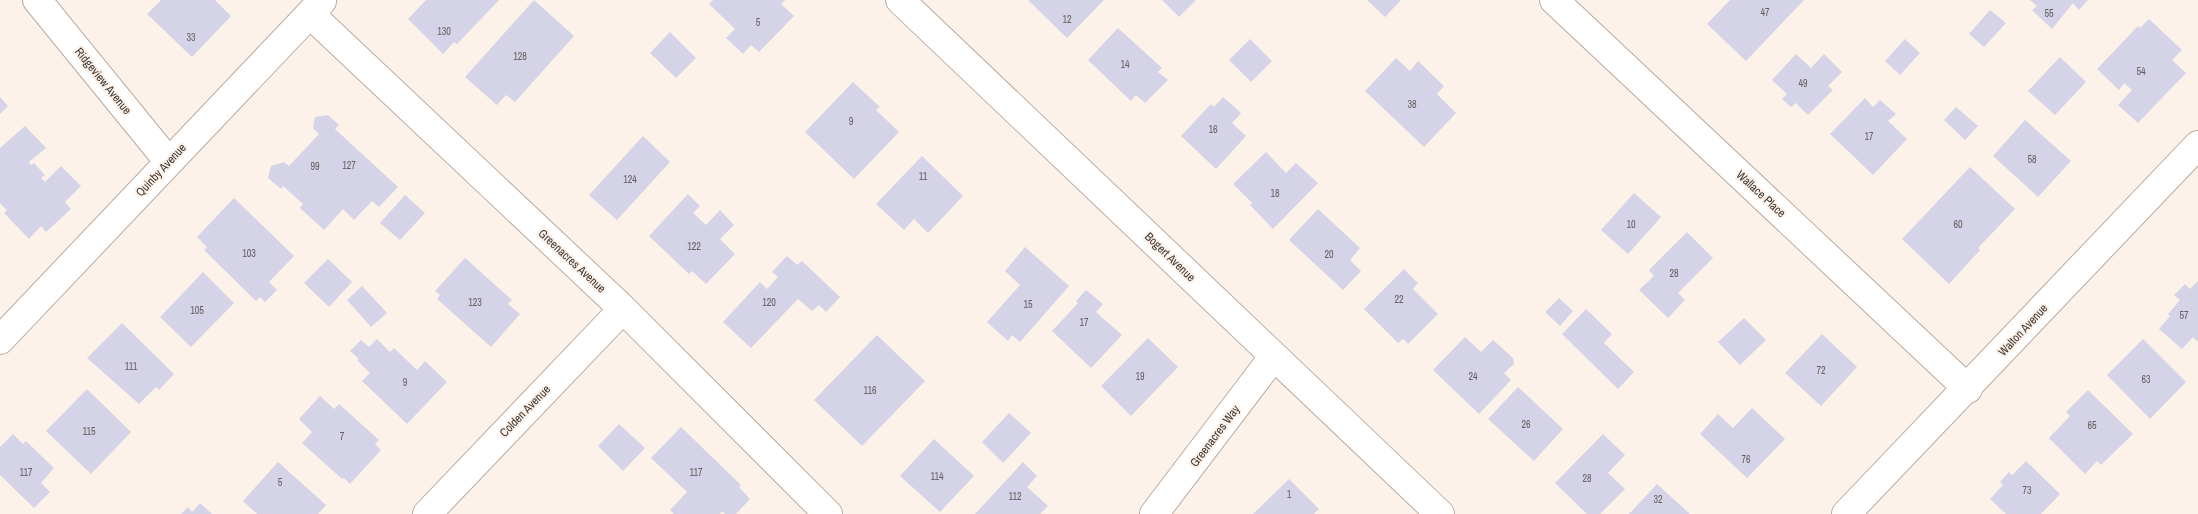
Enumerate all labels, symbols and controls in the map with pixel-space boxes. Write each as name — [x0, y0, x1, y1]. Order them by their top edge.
house number: 47 — [1760, 6, 1770, 19]
house number: 55 — [2044, 7, 2054, 20]
house number: 12 — [1062, 13, 1072, 26]
house number: 5 — [756, 16, 761, 29]
house number: 130 — [437, 25, 451, 38]
house number: 33 — [186, 31, 196, 44]
street label: Ridgeview Avenue — [71, 44, 135, 118]
house number: 128 — [513, 50, 527, 63]
house number: 14 — [1120, 58, 1130, 71]
house number: 54 — [2136, 65, 2146, 78]
house number: 49 — [1798, 77, 1808, 90]
house number: 38 — [1407, 98, 1417, 111]
house number: 9 — [849, 115, 854, 128]
house number: 16 — [1208, 123, 1218, 136]
house number: 17 — [1864, 130, 1874, 143]
street label: Quinby Avenue — [132, 140, 190, 200]
house number: 58 — [2027, 153, 2037, 166]
house number: 127 — [342, 159, 356, 172]
house number: 99 — [310, 160, 320, 173]
street label: Wallace Place — [1733, 167, 1789, 221]
house number: 11 — [919, 170, 928, 183]
house number: 124 — [623, 173, 637, 186]
house number: 18 — [1270, 187, 1280, 200]
house number: 10 — [1626, 218, 1636, 231]
house number: 60 — [1953, 218, 1963, 231]
street label: Greenacres Avenue — [535, 226, 609, 296]
street label: Bogert Avenue — [1141, 229, 1199, 285]
house number: 122 — [687, 240, 701, 253]
house number: 103 — [242, 247, 256, 260]
house number: 20 — [1324, 248, 1334, 261]
house number: 28 — [1669, 267, 1679, 280]
house number: 22 — [1394, 293, 1404, 306]
house number: 123 — [468, 296, 482, 309]
house number: 120 — [762, 296, 776, 309]
house number: 15 — [1023, 298, 1033, 311]
street label: Walton Avenue — [1995, 301, 2051, 359]
house number: 105 — [190, 304, 204, 317]
house number: 57 — [2179, 309, 2189, 322]
house number: 17 — [1079, 316, 1089, 329]
house number: 111 — [125, 360, 138, 373]
house number: 72 — [1816, 364, 1826, 377]
house number: 19 — [1135, 370, 1145, 383]
house number: 24 — [1468, 370, 1478, 383]
house number: 63 — [2141, 373, 2151, 386]
house number: 9 — [403, 376, 408, 389]
street label: Colden Avenue — [496, 381, 554, 441]
house number: 116 — [863, 384, 877, 397]
street label: Greenacres Way — [1187, 402, 1244, 470]
house number: 26 — [1521, 418, 1531, 431]
house number: 65 — [2087, 419, 2097, 432]
house number: 115 — [82, 425, 96, 438]
house number: 7 — [340, 430, 345, 443]
house number: 76 — [1741, 453, 1751, 466]
house number: 117 — [19, 466, 33, 479]
house number: 117 — [689, 466, 703, 479]
house number: 114 — [930, 470, 944, 483]
house number: 28 — [1582, 472, 1592, 485]
house number: 5 — [278, 476, 283, 489]
house number: 73 — [2022, 484, 2032, 497]
house number: 1 — [1287, 488, 1292, 501]
house number: 112 — [1008, 490, 1022, 503]
house number: 32 — [1653, 493, 1663, 506]

